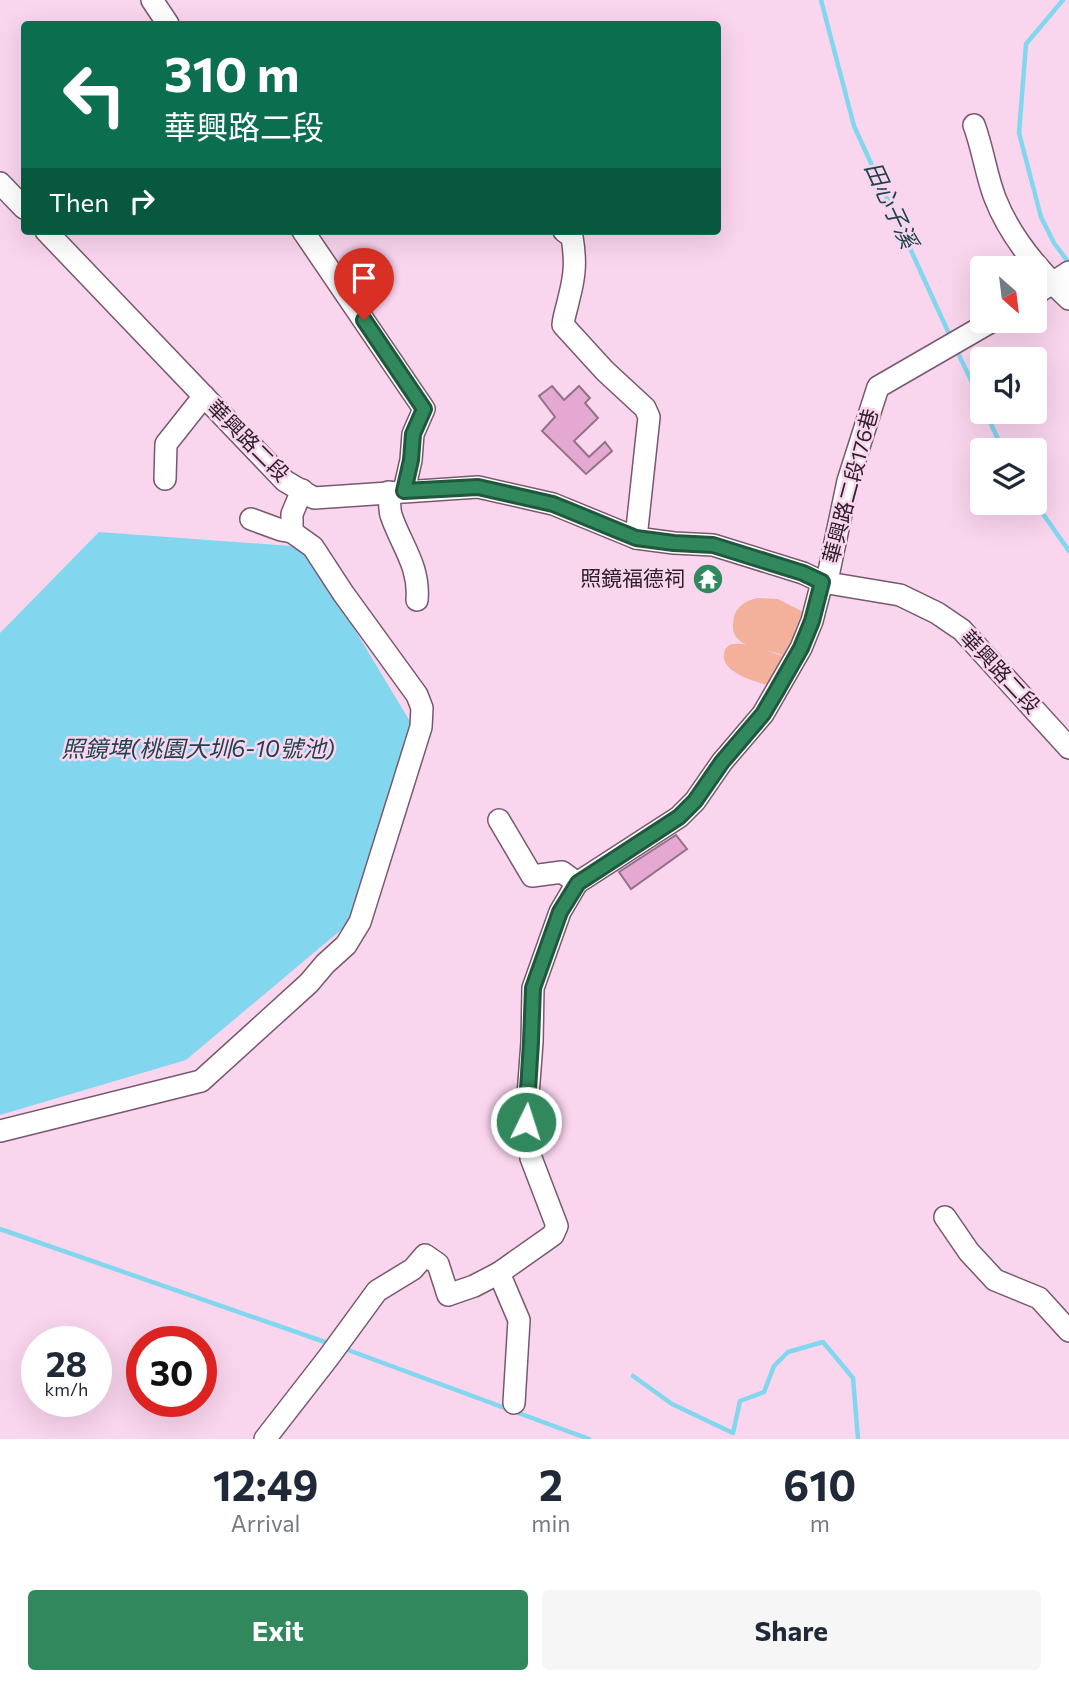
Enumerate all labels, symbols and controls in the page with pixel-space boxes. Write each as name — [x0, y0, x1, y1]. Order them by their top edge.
text: 310 m — [164, 42, 299, 102]
icon: left — [49, 49, 140, 140]
text: 華興路二段 — [164, 106, 324, 146]
water label: 田心子溪 — [860, 157, 925, 255]
icon: right — [123, 182, 161, 220]
text: Then — [49, 186, 109, 217]
pin — [334, 248, 394, 320]
north arrow — [970, 256, 1046, 332]
map controls — [970, 256, 1047, 515]
icon: arrive — [345, 259, 383, 297]
button: sound — [970, 347, 1047, 424]
street label: 華興路二段 — [203, 394, 295, 486]
street label: 華興路二段176巷 — [817, 406, 882, 566]
button: layers — [970, 438, 1047, 515]
temple icon: 照鏡福德祠 — [691, 562, 725, 596]
place label: 照鏡福德祠 — [580, 565, 685, 590]
street label: 華興路二段 — [956, 624, 1046, 718]
water label: 照鏡埤(桃園大圳6-10號池) — [61, 734, 335, 762]
position arrow — [489, 1085, 563, 1159]
speed limit sign: 30 — [126, 1326, 217, 1417]
text: 28 — [46, 1341, 87, 1384]
text: km/h — [45, 1378, 88, 1400]
text: 12:49 — [213, 1458, 319, 1510]
text: 2 — [539, 1458, 563, 1510]
text: 610 — [783, 1458, 856, 1510]
text: Arrival — [231, 1509, 300, 1537]
text: min — [531, 1509, 571, 1537]
text: m — [810, 1509, 830, 1537]
button: Exit — [28, 1590, 528, 1670]
button: Share — [542, 1590, 1041, 1670]

